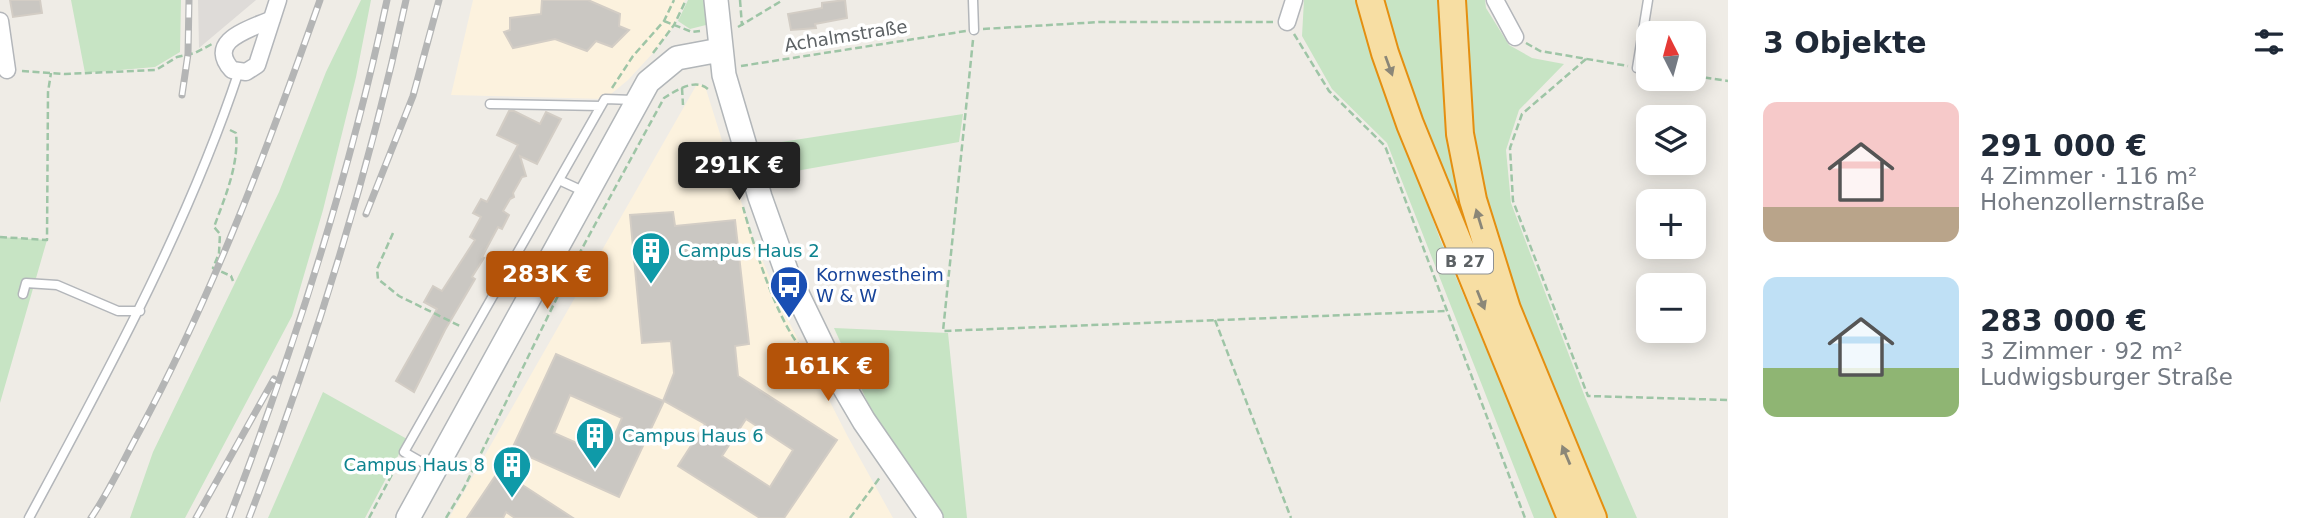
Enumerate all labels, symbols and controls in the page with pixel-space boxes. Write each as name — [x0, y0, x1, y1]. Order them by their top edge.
street label: Achalmstraße — [783, 15, 909, 56]
north arrow — [1636, 21, 1706, 91]
map controls — [1636, 21, 1706, 343]
icon: filters — [2250, 23, 2288, 61]
text: 3 Objekte — [1763, 25, 1927, 60]
one-way arrow — [1384, 55, 1395, 76]
button: layers — [1636, 105, 1706, 175]
text: 291 000 € — [1980, 128, 2147, 163]
icon: home — [1819, 130, 1903, 214]
pin: 291K € — [682, 142, 796, 202]
text: 291K € — [694, 152, 784, 178]
text: 4 Zimmer · 116 m² — [1980, 163, 2197, 189]
button: + — [1636, 189, 1706, 259]
text: Hohenzollernstraße — [1980, 189, 2205, 215]
one-way arrow — [1473, 208, 1483, 229]
building icon: Campus Haus 2 — [630, 230, 672, 285]
place label: Campus Haus 2 — [678, 240, 820, 261]
road number: B 27 — [1437, 248, 1493, 274]
pin: 283K € — [490, 252, 604, 311]
text: 283K € — [502, 261, 592, 287]
bus stop icon: Kornwestheim W & W — [768, 264, 810, 319]
place label: Kornwestheim W & W — [816, 264, 944, 306]
button: − — [1636, 273, 1706, 343]
one-way arrow — [1476, 290, 1487, 311]
text: 283 000 € — [1980, 303, 2147, 338]
icon: home — [1819, 305, 1903, 389]
text: 3 Zimmer · 92 m² — [1980, 338, 2183, 364]
pin: 161K € — [771, 344, 885, 403]
text: 161K € — [783, 353, 873, 379]
text: Ludwigsburger Straße — [1980, 364, 2233, 390]
building icon: Campus Haus 6 — [574, 415, 616, 470]
place label: Campus Haus 6 — [622, 425, 764, 446]
building icon: Campus Haus 8 — [491, 444, 533, 499]
one-way arrow — [1560, 445, 1571, 466]
place label: Campus Haus 8 — [343, 454, 485, 475]

